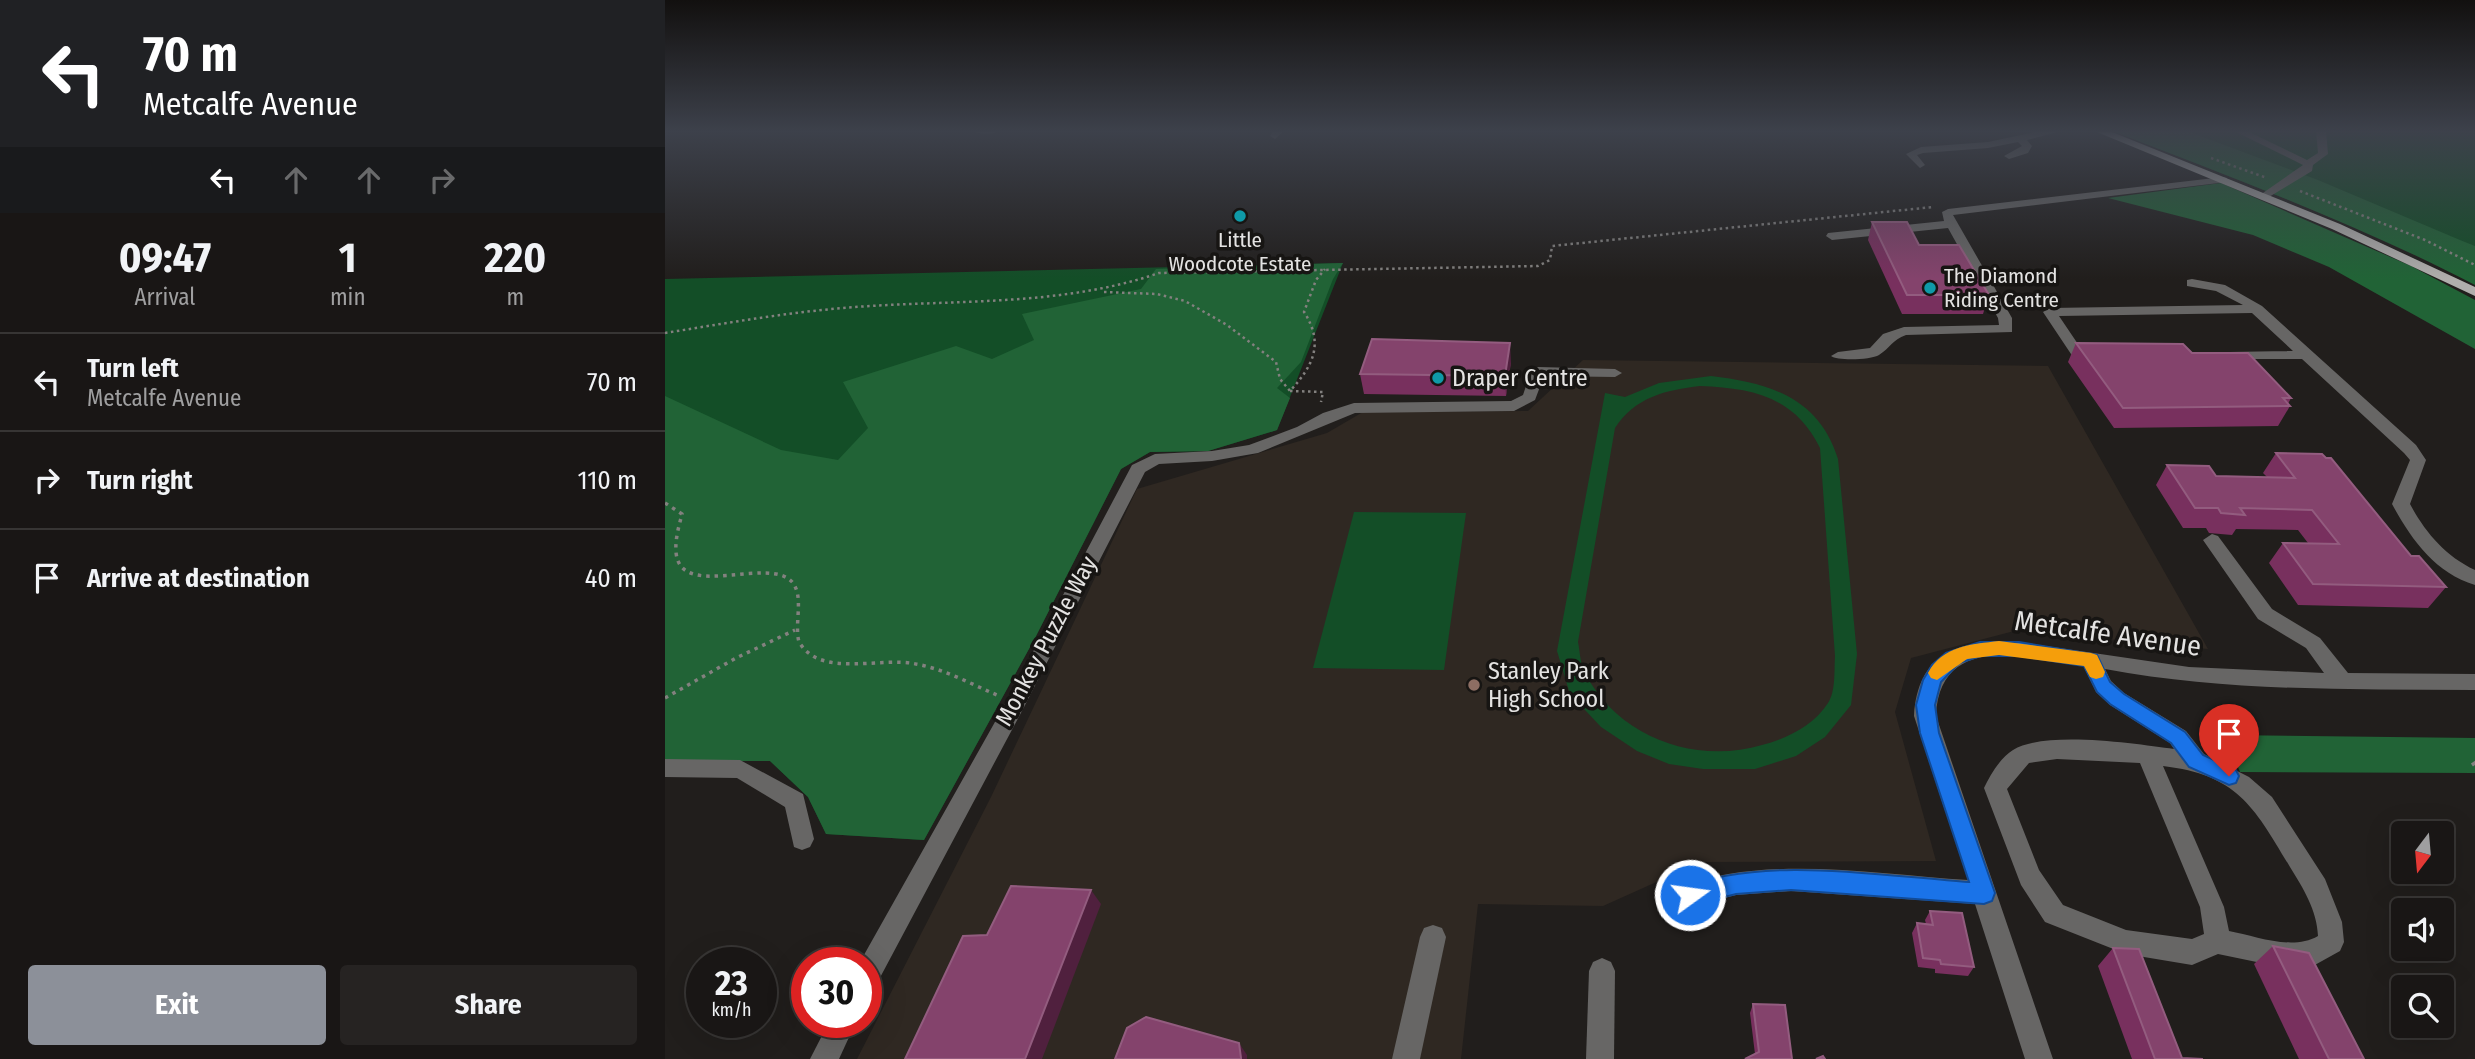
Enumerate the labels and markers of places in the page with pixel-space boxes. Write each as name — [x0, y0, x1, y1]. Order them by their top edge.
marker: Little Woodcote Estate — [1232, 208, 1248, 224]
place label: Little Woodcote Estate — [1168, 227, 1312, 277]
place label: The Diamond Riding Centre — [1944, 263, 2059, 313]
marker: The Diamond Riding Centre — [1922, 280, 1938, 296]
place label: Draper Centre — [1452, 364, 1588, 392]
marker: Draper Centre — [1430, 370, 1446, 386]
place label: Stanley Park High School — [1488, 657, 1610, 713]
marker: Stanley Park High School — [1466, 677, 1482, 693]
pin — [2199, 704, 2259, 776]

